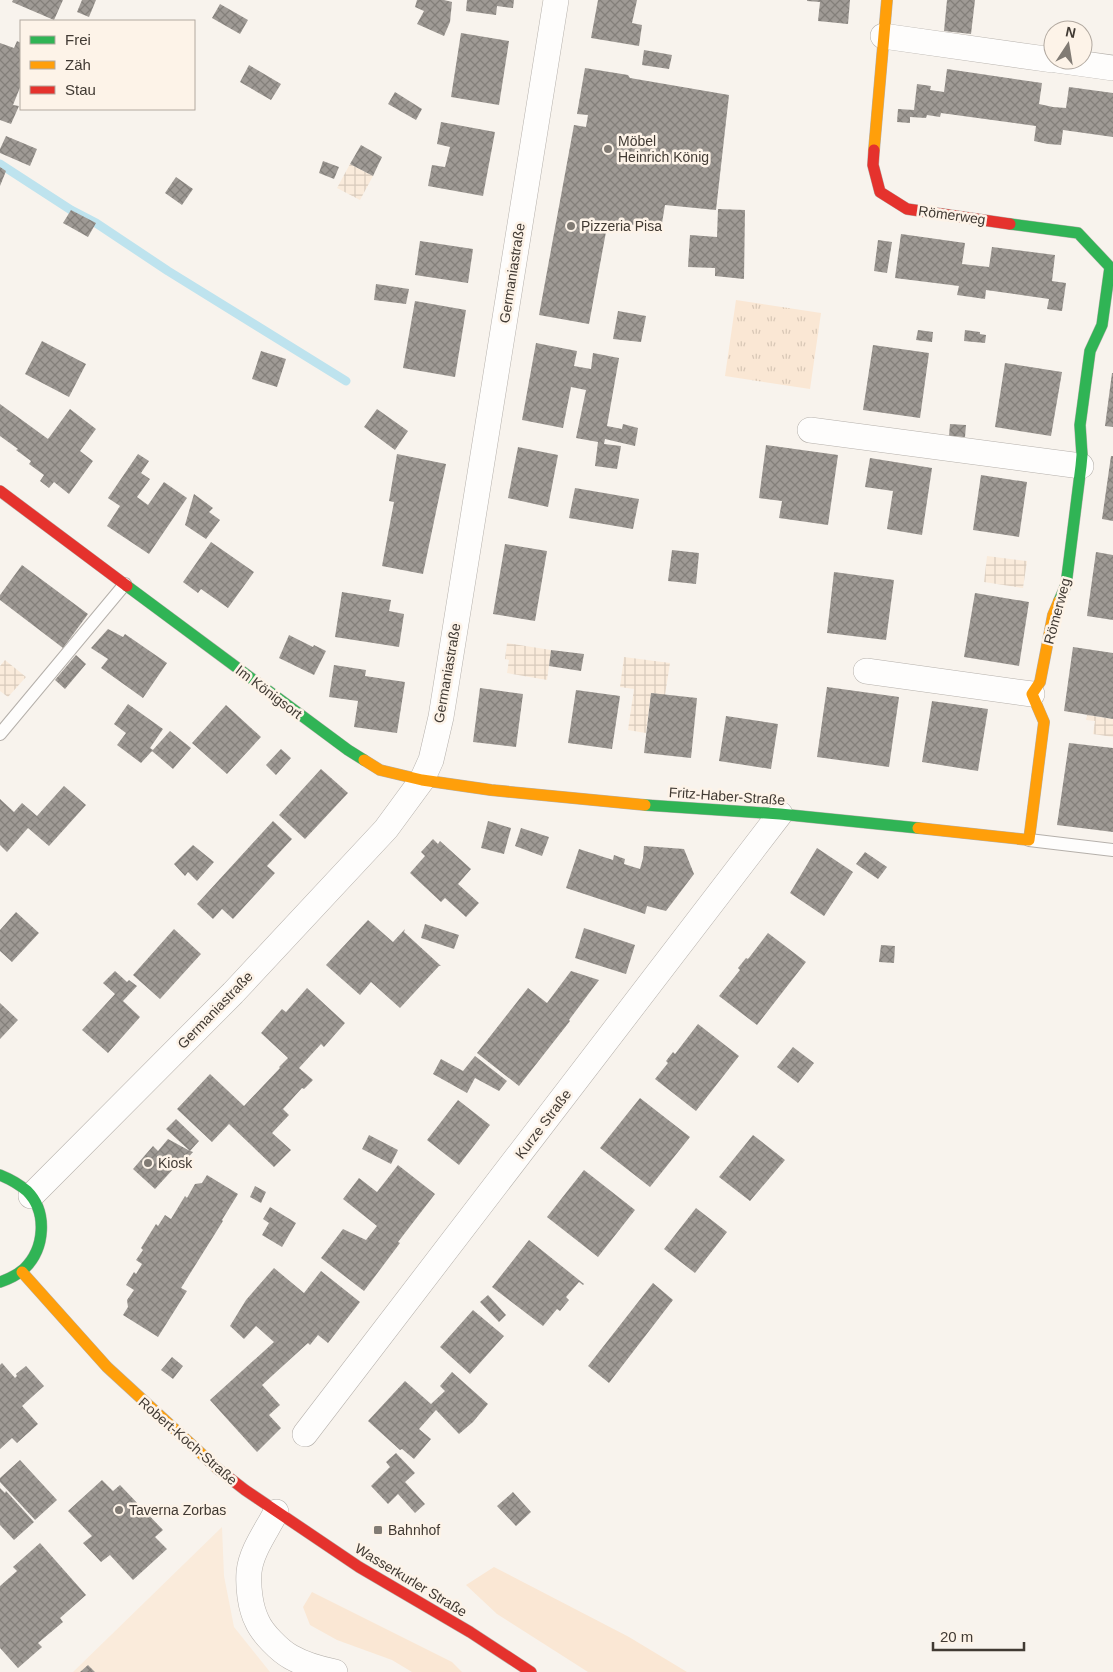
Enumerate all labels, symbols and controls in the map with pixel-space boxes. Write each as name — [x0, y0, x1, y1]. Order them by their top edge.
legend — [20, 20, 195, 110]
north arrow — [1043, 20, 1093, 70]
text: N — [1064, 23, 1077, 41]
text: Frei — [65, 31, 91, 48]
text: Zäh — [65, 56, 91, 73]
text: Stau — [65, 81, 96, 98]
place label: Möbel Heinrich König — [618, 133, 709, 165]
marker: Möbel Heinrich König — [602, 143, 614, 155]
street label: Römerweg — [917, 202, 987, 228]
place label: Pizzeria Pisa — [581, 218, 662, 234]
marker: Pizzeria Pisa — [565, 220, 577, 232]
street label: Germaniastraße — [496, 222, 528, 324]
street label: Römerweg — [1041, 576, 1073, 646]
street label: Germaniastraße — [430, 622, 464, 724]
street label: Im Königsort — [233, 662, 305, 722]
street label: Fritz-Haber-Straße — [668, 784, 786, 808]
street label: Germaniastraße — [174, 968, 256, 1052]
street label: Kurze Straße — [512, 1086, 574, 1162]
place label: Kiosk — [158, 1155, 193, 1171]
marker: Kiosk — [142, 1157, 154, 1169]
street label: Robert-Koch-Straße — [135, 1394, 241, 1488]
place label: Taverna Zorbas — [129, 1502, 226, 1518]
marker: Taverna Zorbas — [113, 1504, 125, 1516]
place label: Bahnhof — [388, 1522, 440, 1538]
marker: Bahnhof — [372, 1524, 384, 1536]
street label: Wasserkurler Straße — [352, 1540, 470, 1620]
scale bar — [933, 1620, 1024, 1652]
text: 20 m — [940, 1628, 973, 1645]

